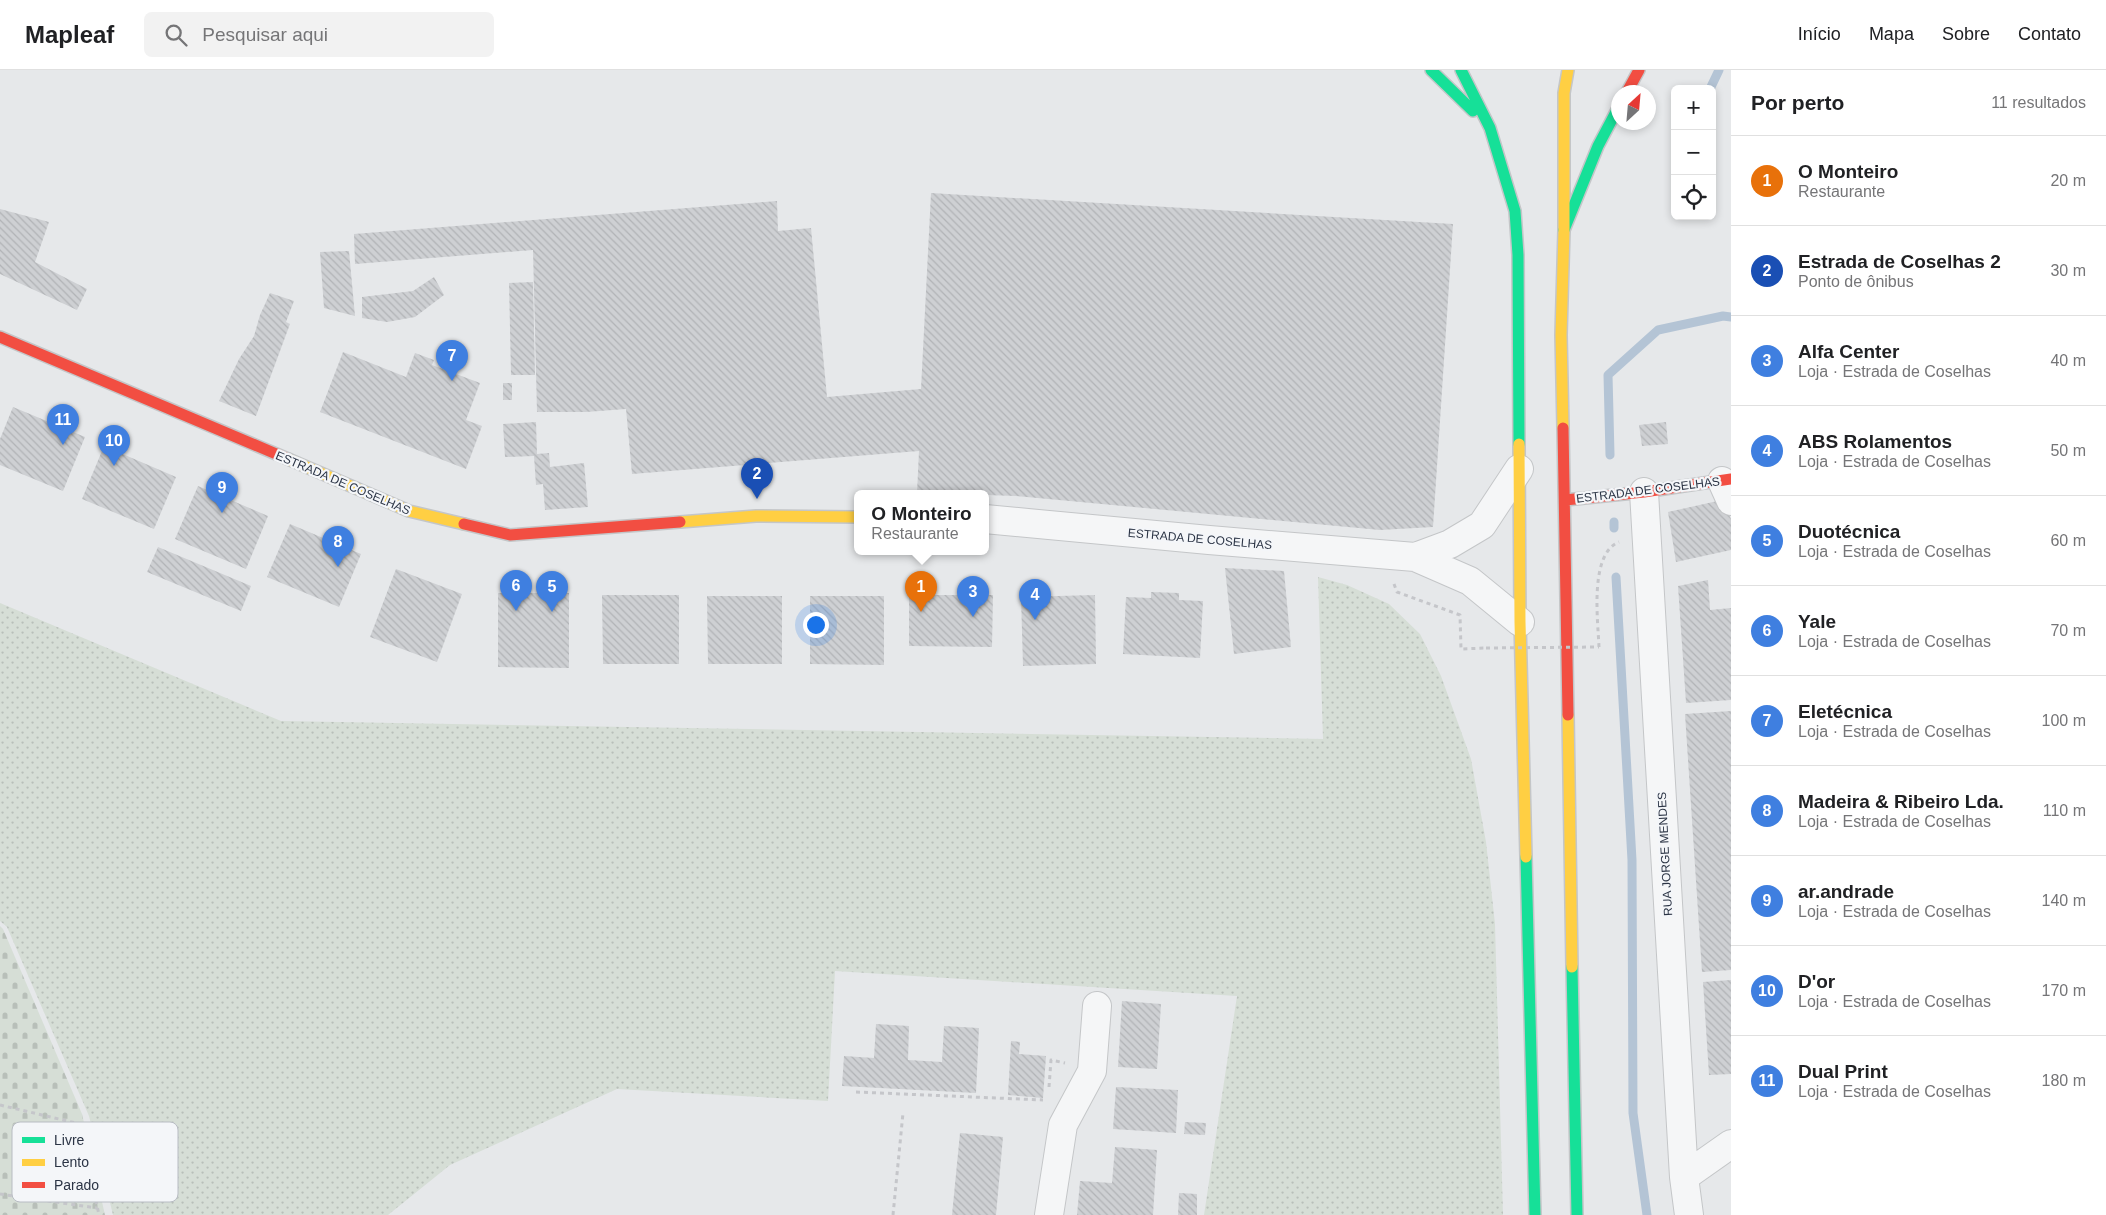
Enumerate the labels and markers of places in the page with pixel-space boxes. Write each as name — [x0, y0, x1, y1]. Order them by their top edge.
pin: 7 — [436, 340, 468, 381]
pin: 11 — [47, 404, 79, 445]
pin: 10 — [98, 425, 130, 466]
pin: 2 — [741, 458, 773, 499]
pin: 9 — [206, 472, 238, 513]
pin: 8 — [322, 526, 354, 567]
pin: 6 — [500, 570, 532, 611]
pin: 5 — [536, 571, 568, 612]
pin: 1 — [905, 571, 937, 612]
pin: 3 — [957, 576, 989, 617]
pin: 4 — [1019, 579, 1051, 620]

